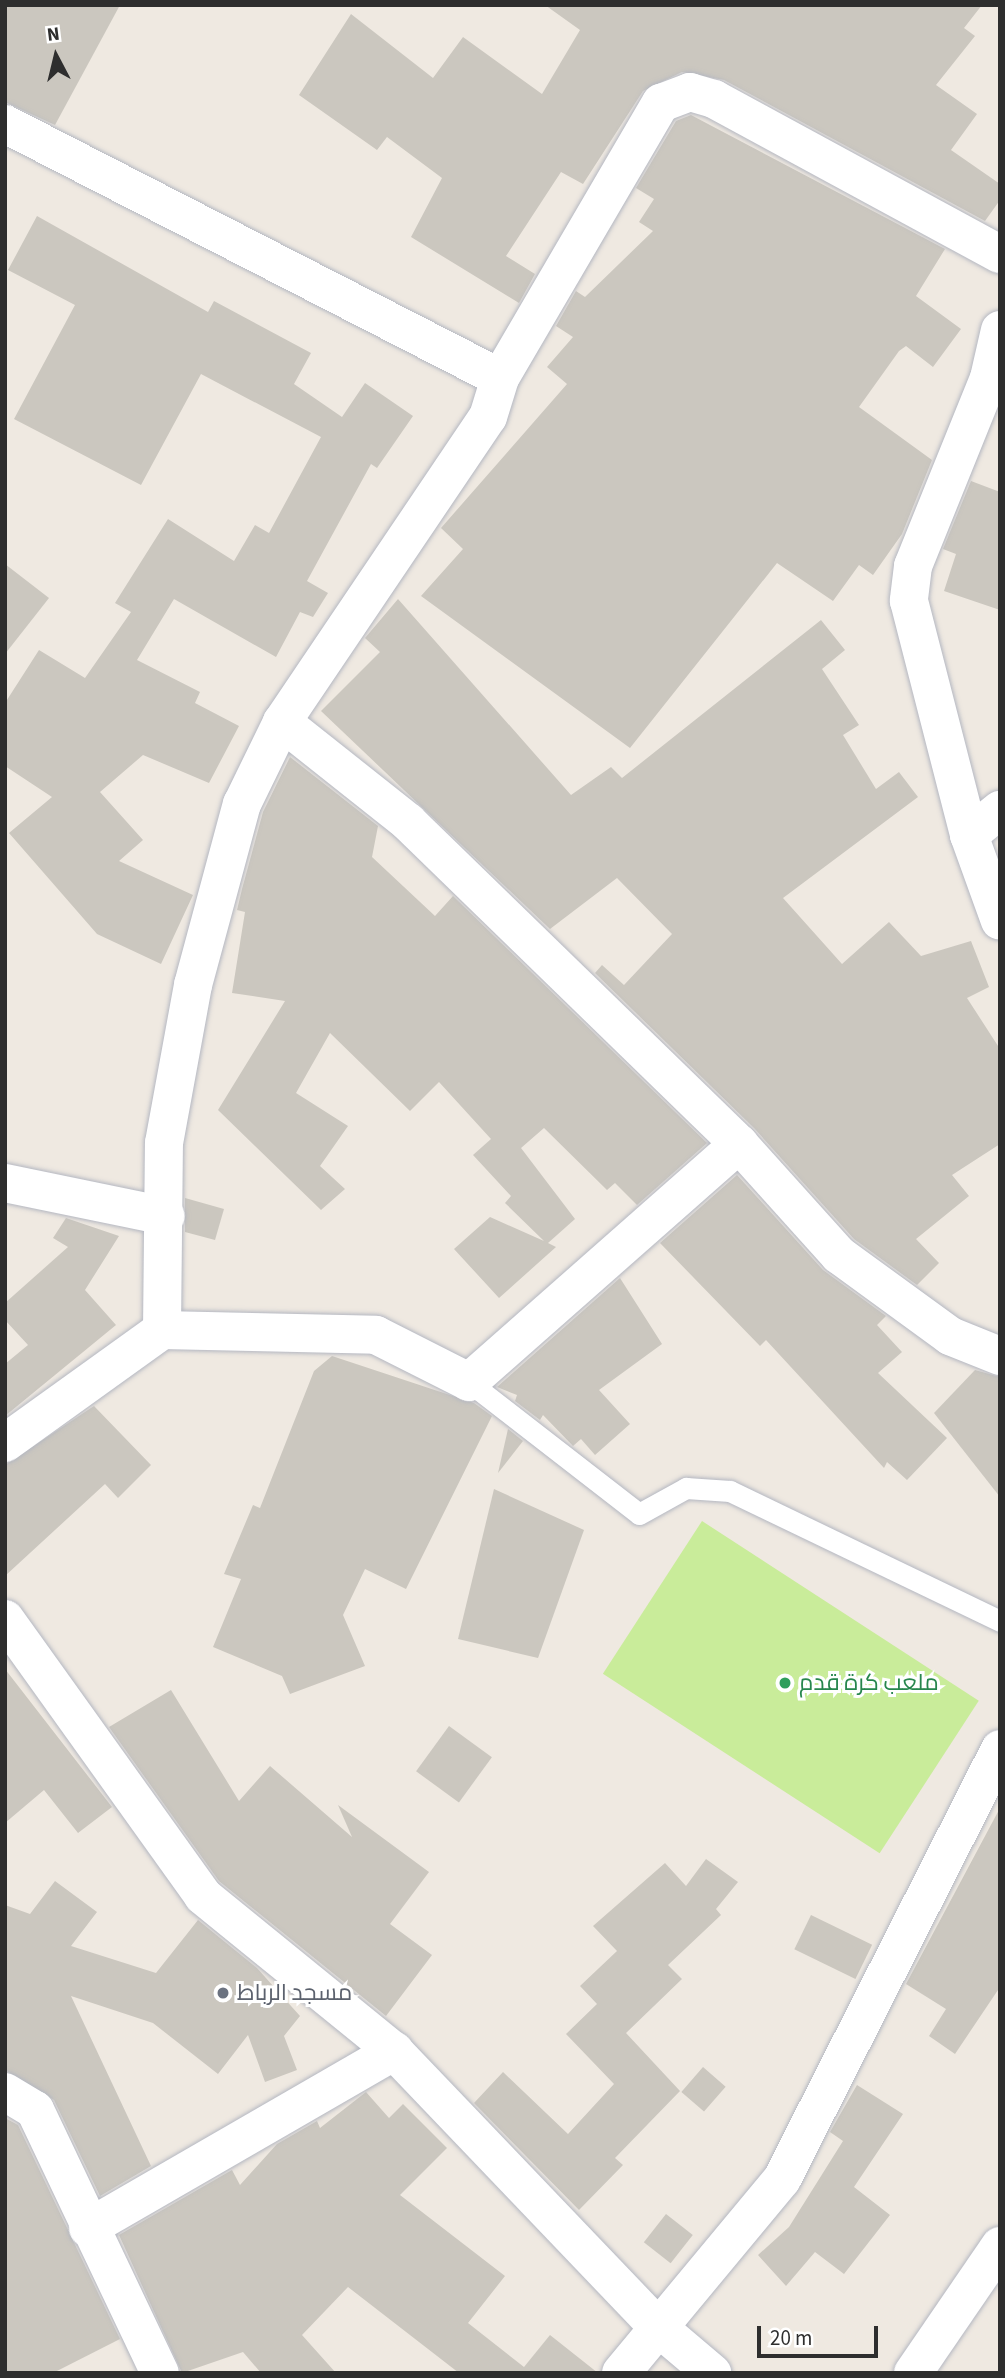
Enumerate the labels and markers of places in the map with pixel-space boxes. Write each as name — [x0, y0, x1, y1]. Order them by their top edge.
place label: ملعب كرة قدم — [799, 1669, 939, 1697]
marker: ملعب كرة قدم — [777, 1675, 793, 1691]
place label: مسجد الرباط — [237, 1979, 352, 2007]
marker: مسجد الرباط — [215, 1985, 231, 2001]

